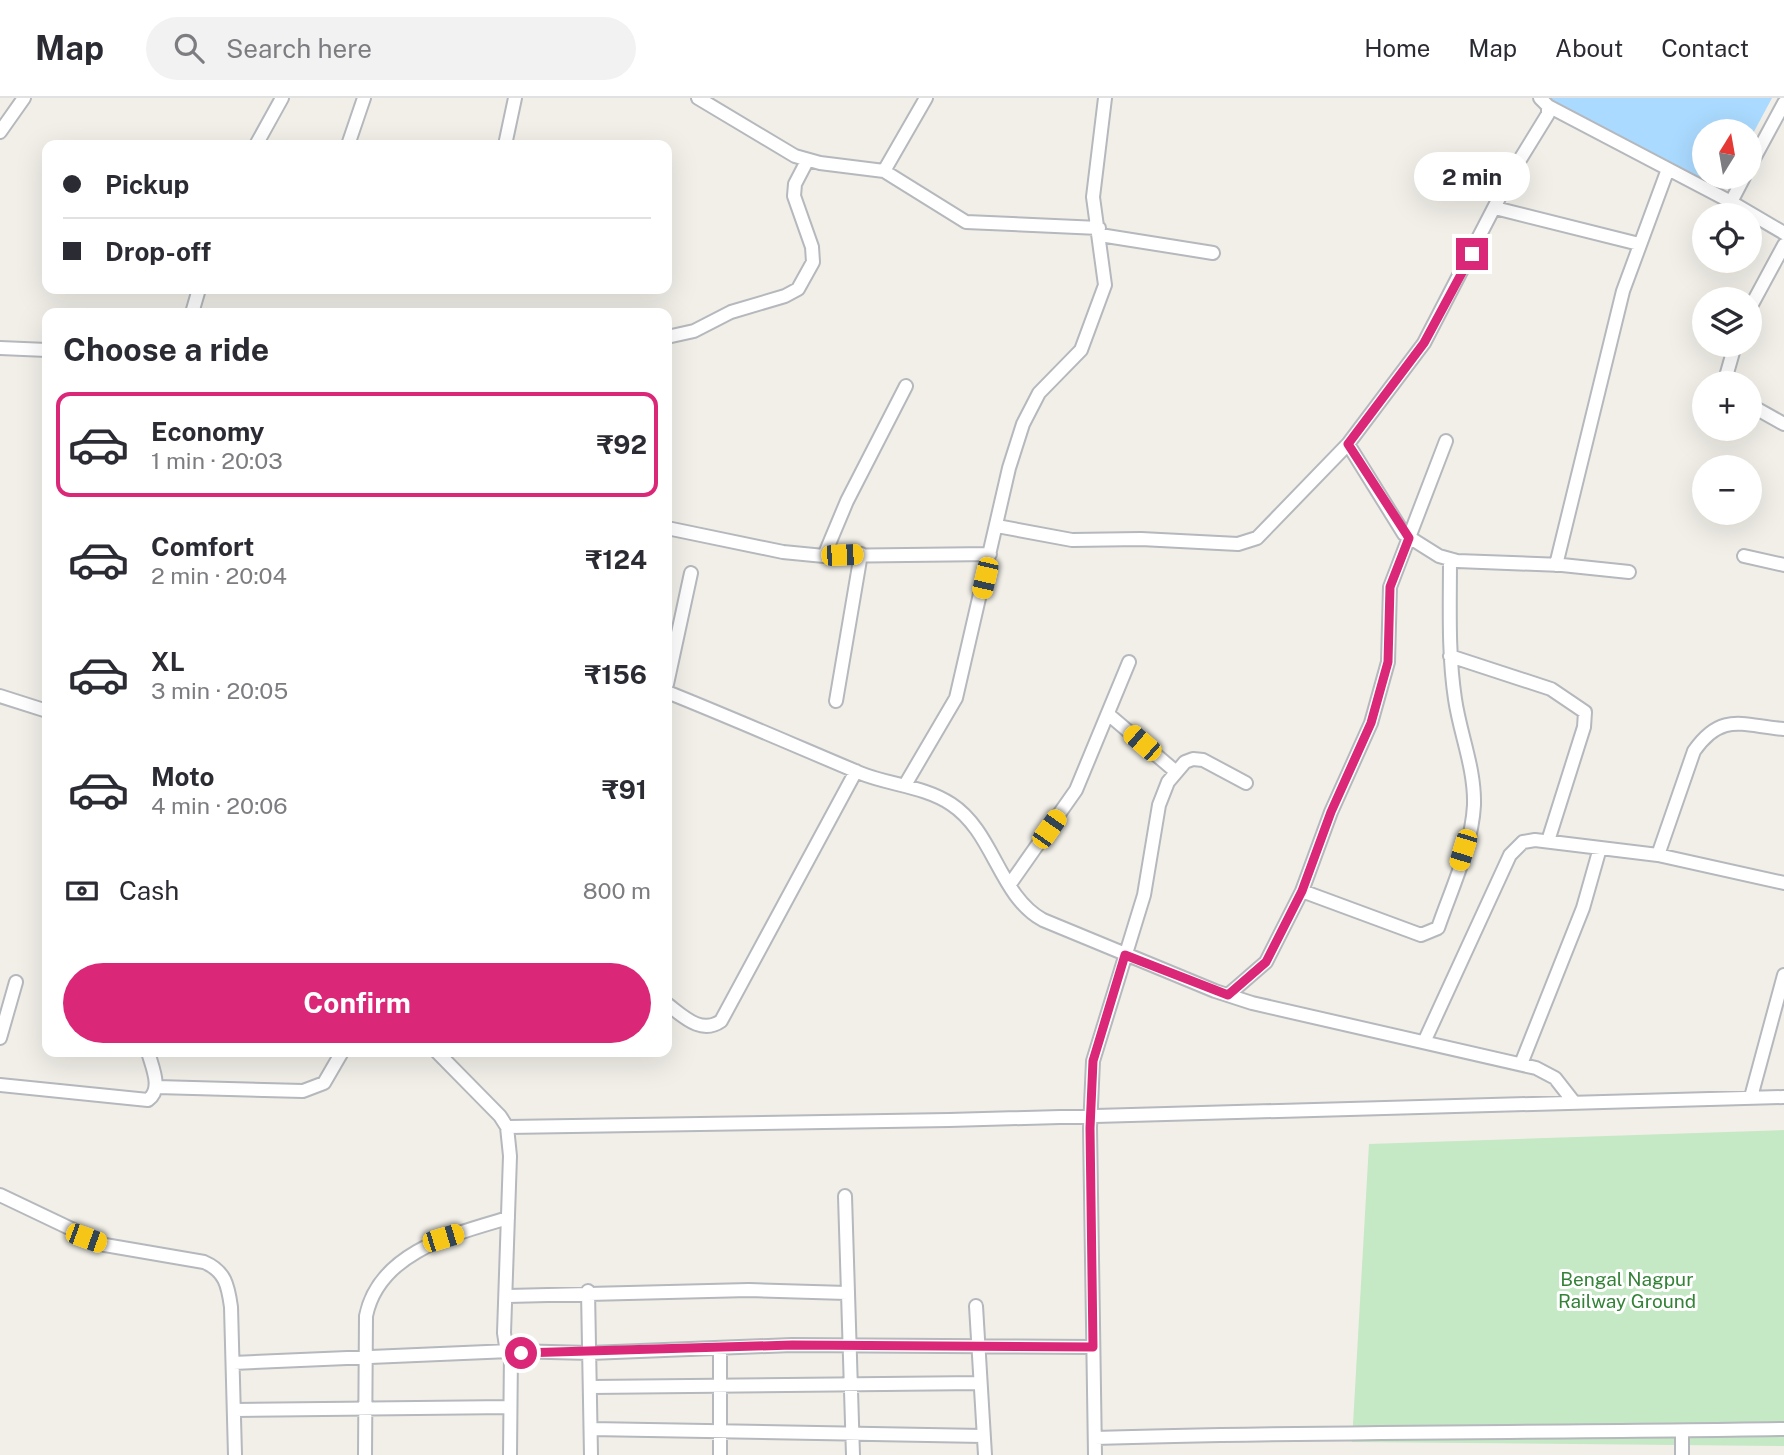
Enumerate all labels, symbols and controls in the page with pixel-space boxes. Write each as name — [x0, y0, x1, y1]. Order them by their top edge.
search box — [146, 17, 636, 80]
text: Map — [35, 29, 104, 67]
icon: search — [170, 29, 208, 67]
text: Search here — [226, 33, 372, 64]
text: Home — [1364, 34, 1430, 62]
text: Map — [1468, 34, 1517, 62]
text: About — [1555, 34, 1623, 62]
text: Contact — [1661, 34, 1749, 62]
north arrow — [1692, 119, 1762, 189]
map controls — [1692, 119, 1762, 525]
callout: 2 min — [1414, 152, 1530, 202]
text: 2 min — [1442, 163, 1502, 190]
text: Pickup — [105, 169, 189, 200]
button: locate — [1692, 203, 1762, 273]
text: Drop-off — [105, 236, 211, 267]
route end — [1456, 238, 1488, 270]
button: layers — [1692, 287, 1762, 357]
text: Choose a ride — [63, 331, 269, 368]
button: + — [1692, 371, 1762, 441]
icon: car — [67, 413, 130, 476]
text: Economy — [151, 416, 264, 447]
text: ₹92 — [597, 429, 647, 460]
text: 1 min · 20:03 — [151, 447, 283, 474]
button: − — [1692, 455, 1762, 525]
icon: car — [67, 528, 130, 591]
text: Comfort — [151, 531, 254, 562]
text: ₹124 — [586, 544, 647, 575]
car — [821, 544, 864, 566]
car — [971, 555, 1000, 601]
text: 2 min · 20:04 — [151, 562, 287, 589]
icon: car — [67, 643, 130, 706]
text: XL — [151, 646, 185, 677]
text: ₹156 — [584, 659, 647, 690]
text: 3 min · 20:05 — [151, 677, 288, 704]
car — [1120, 721, 1165, 765]
icon: car — [67, 758, 130, 821]
text: Moto — [151, 761, 214, 792]
text: ₹91 — [602, 774, 647, 805]
text: 4 min · 20:06 — [151, 792, 288, 819]
car — [1029, 806, 1070, 852]
car — [1447, 827, 1480, 873]
icon: cash — [63, 872, 101, 910]
text: Cash — [119, 875, 179, 906]
text: 800 m — [583, 877, 651, 904]
button: Confirm — [63, 963, 651, 1043]
car — [63, 1221, 110, 1255]
car — [420, 1222, 467, 1254]
park label: Bengal Nagpur Railway Ground — [1558, 1268, 1696, 1312]
route start — [505, 1337, 537, 1369]

